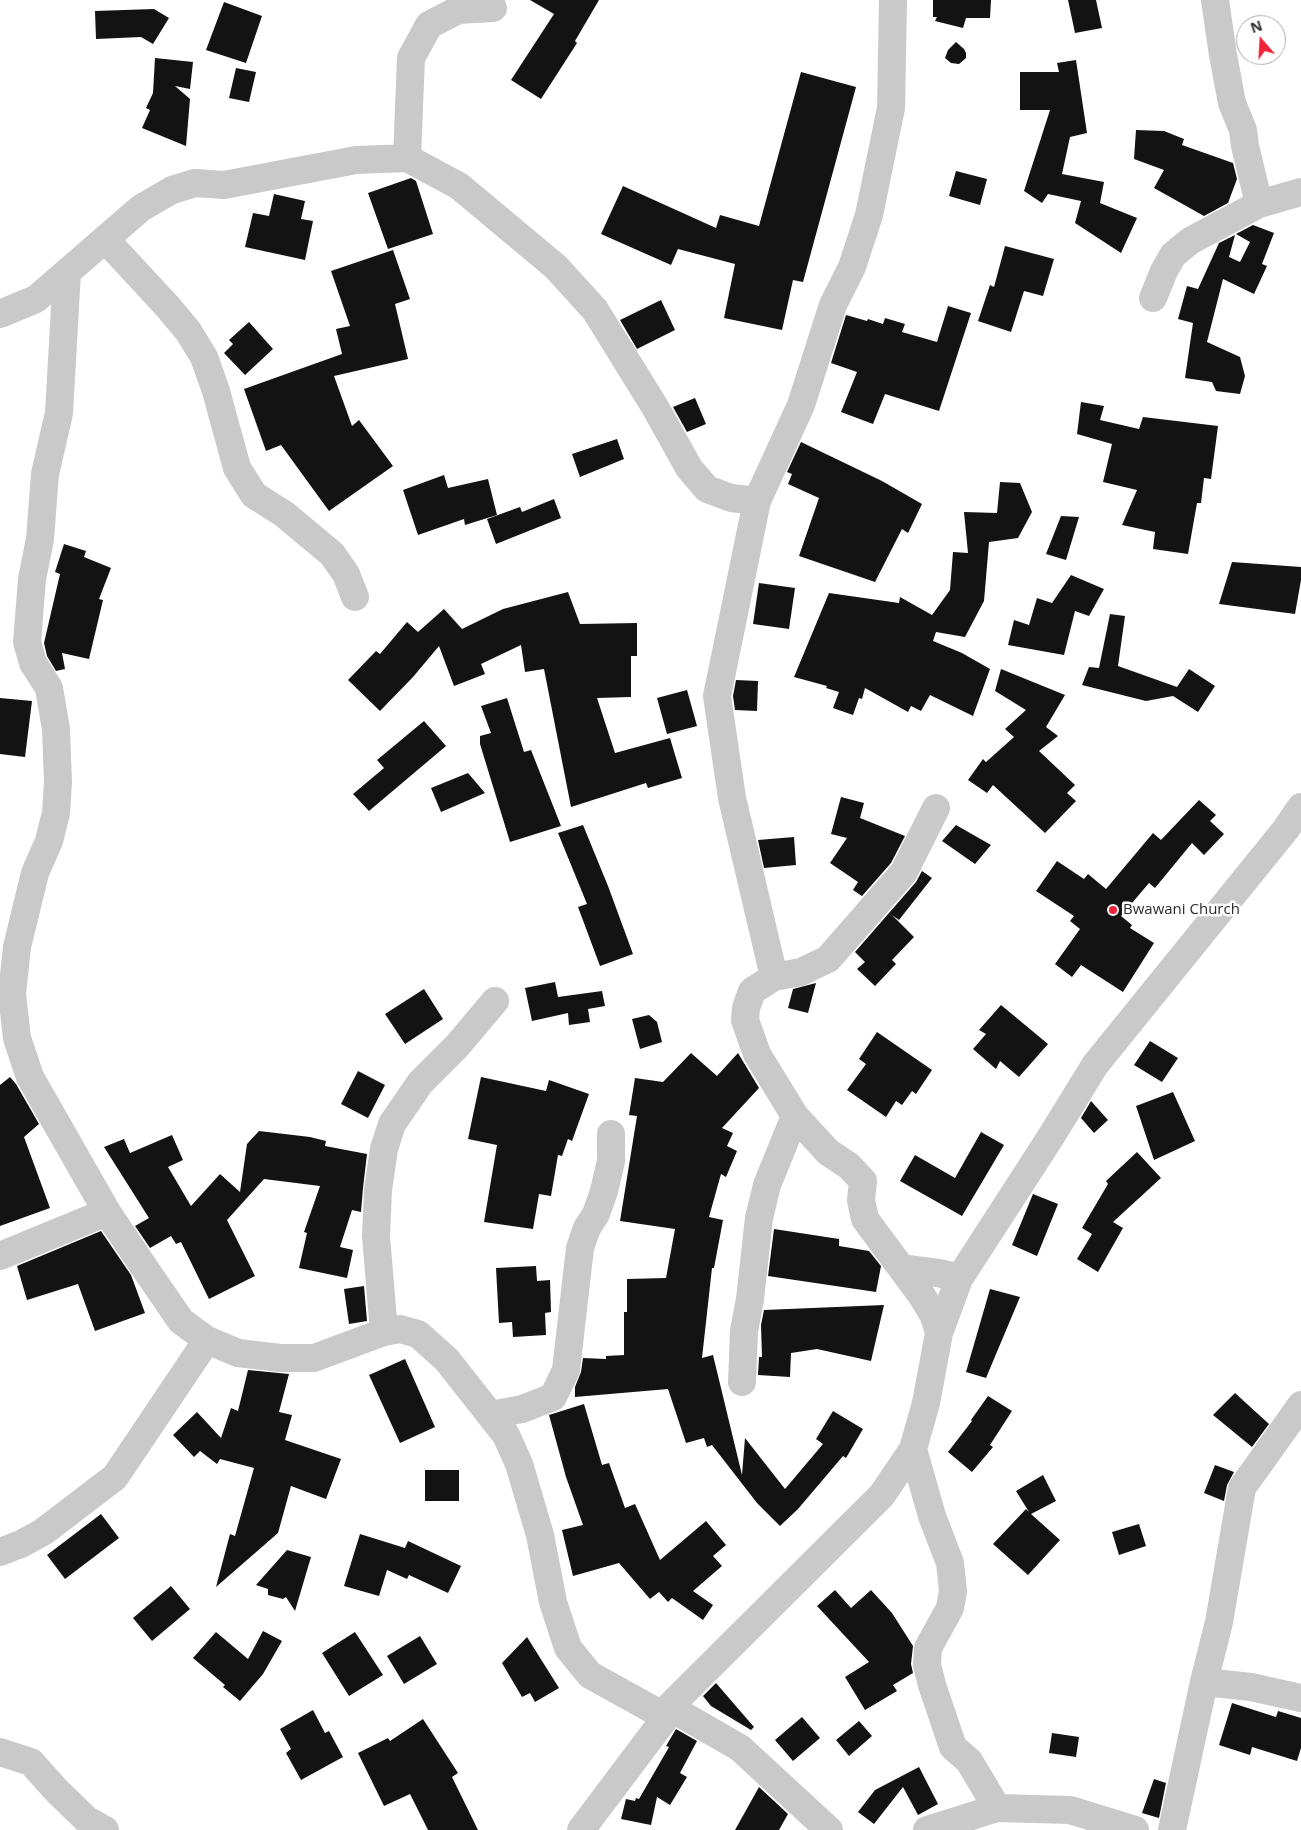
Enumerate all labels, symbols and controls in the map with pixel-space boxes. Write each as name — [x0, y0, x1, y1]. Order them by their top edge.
north arrow — [1236, 15, 1286, 65]
text: N — [1248, 15, 1265, 37]
place label: Bwawani Church — [1123, 901, 1240, 919]
marker: Bwawani Church — [1107, 904, 1119, 916]

